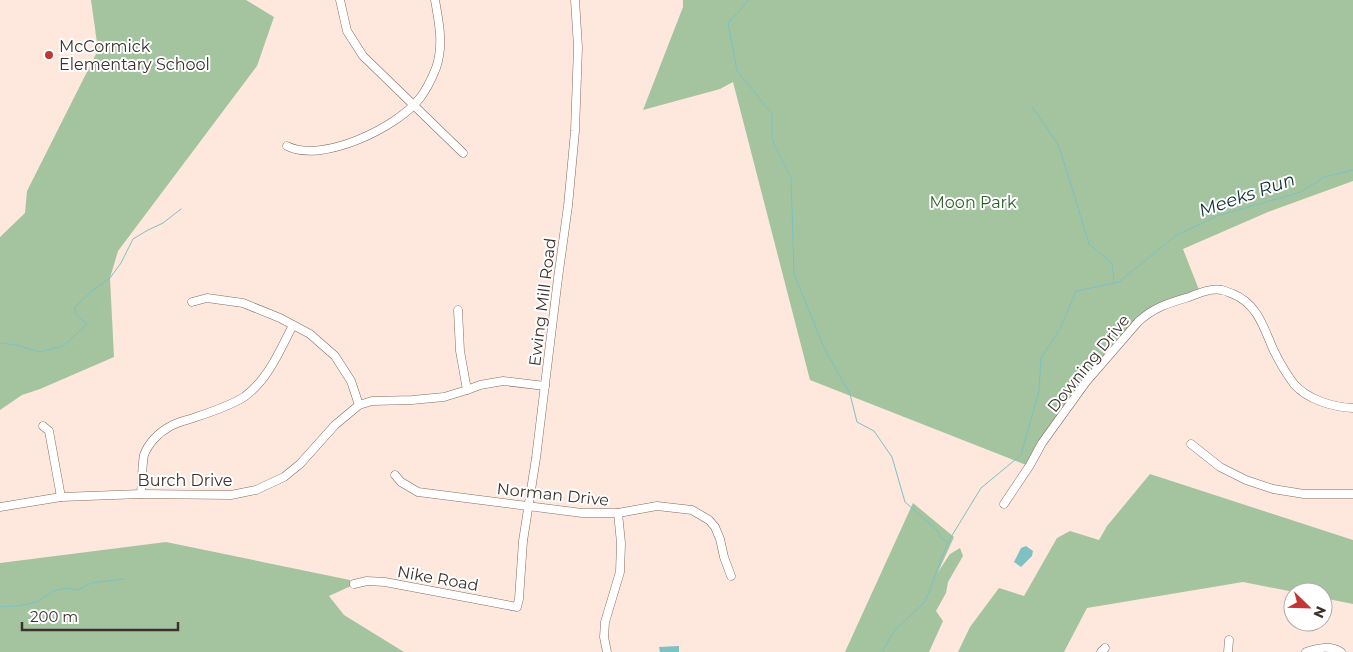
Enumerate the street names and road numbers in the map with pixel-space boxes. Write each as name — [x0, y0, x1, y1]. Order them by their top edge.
street label: Ewing Mill Road — [525, 237, 560, 367]
street label: Downing Drive — [1043, 311, 1134, 416]
street label: Burch Drive — [138, 471, 232, 490]
street label: Norman Drive — [496, 479, 610, 510]
street label: Nike Road — [396, 562, 480, 595]

